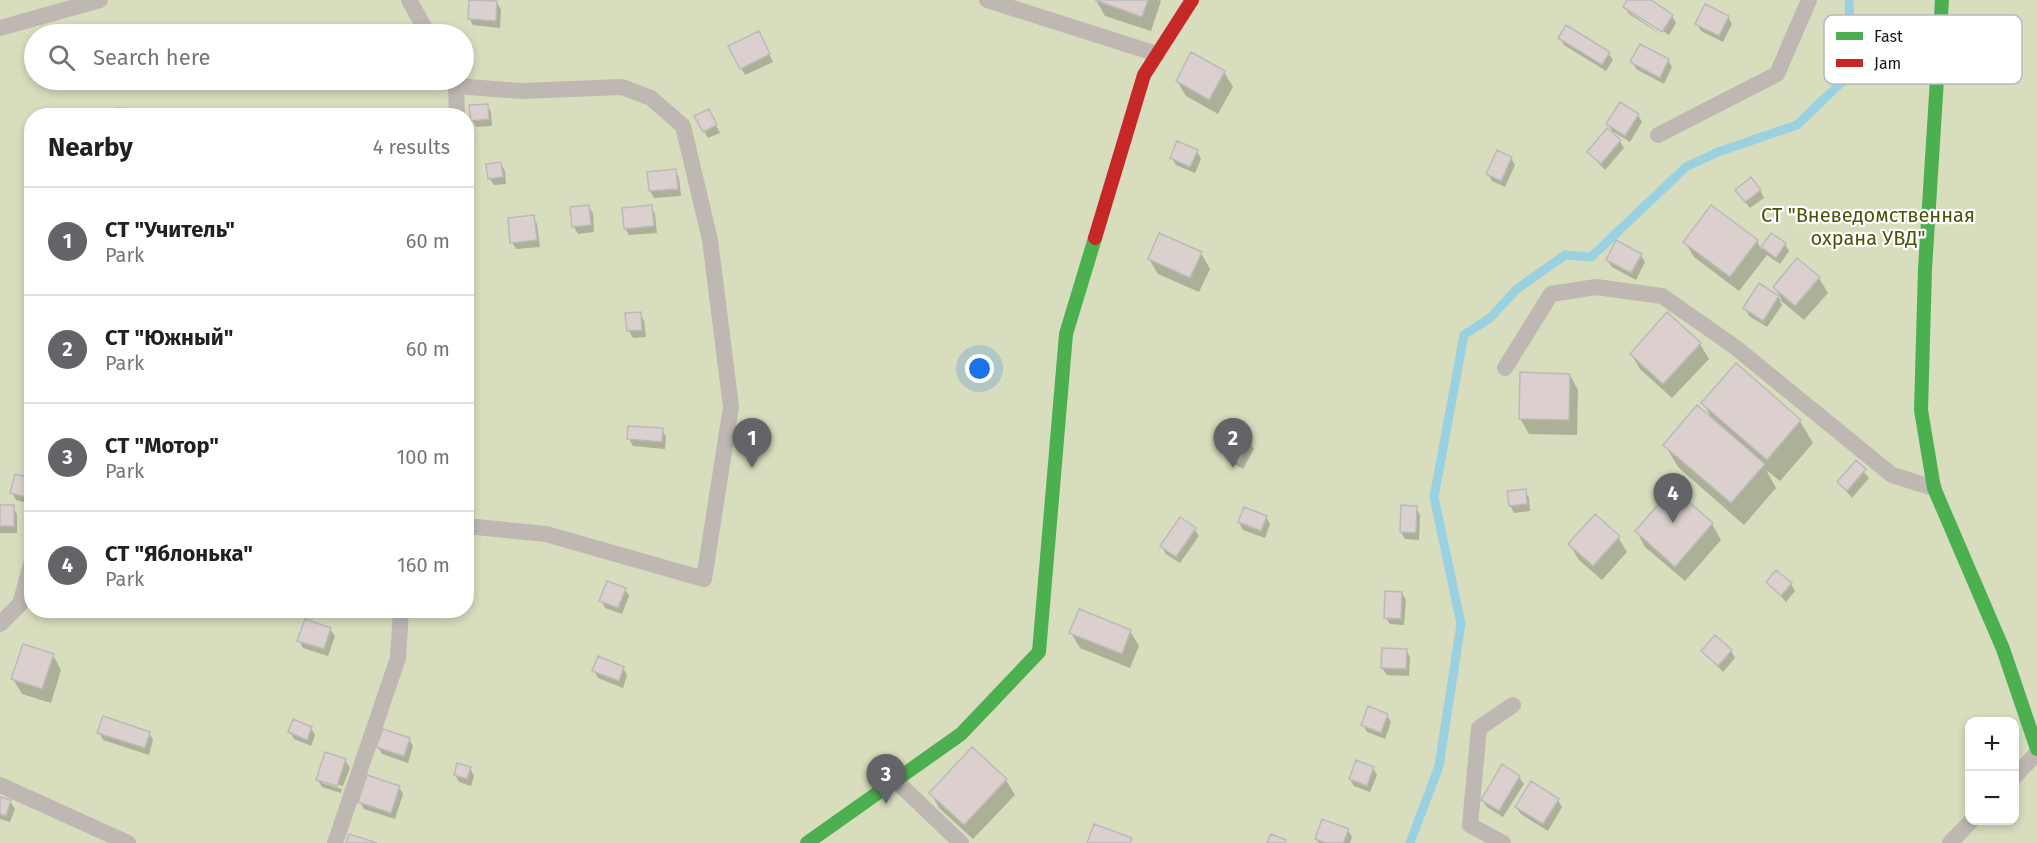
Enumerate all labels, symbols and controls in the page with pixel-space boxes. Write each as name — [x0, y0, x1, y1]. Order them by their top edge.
legend — [1824, 15, 2022, 84]
search box — [24, 24, 474, 90]
text: Fast — [1874, 27, 1903, 46]
icon: search — [45, 41, 78, 74]
text: Search here — [93, 44, 211, 71]
text: Jam — [1874, 54, 1901, 73]
text: Nearby — [48, 132, 133, 163]
text: 4 results — [373, 135, 450, 159]
park label: СТ "Вневедомственная охрана УВД" — [1761, 203, 1975, 250]
text: СТ "Учитель" — [105, 216, 235, 243]
text: 1 — [63, 229, 72, 253]
text: 60 m — [406, 229, 450, 253]
text: Park — [105, 243, 144, 267]
text: СТ "Южный" — [105, 324, 233, 351]
text: 2 — [62, 337, 73, 361]
text: 60 m — [406, 337, 450, 361]
text: Park — [105, 351, 144, 375]
your location — [965, 354, 994, 383]
pin: 1 — [732, 418, 771, 468]
pin: 2 — [1214, 418, 1252, 468]
text: СТ "Мотор" — [105, 432, 219, 459]
text: 3 — [62, 445, 73, 469]
text: 100 m — [397, 445, 450, 469]
text: Park — [105, 459, 144, 483]
pin: 4 — [1654, 474, 1692, 523]
text: СТ "Яблонька" — [105, 540, 253, 567]
text: 4 — [62, 553, 73, 577]
text: 160 m — [397, 553, 450, 577]
text: Park — [105, 567, 144, 591]
map controls — [1965, 717, 2019, 825]
button: + — [1965, 717, 2019, 771]
pin: 3 — [866, 754, 906, 804]
button: − — [1965, 771, 2019, 825]

